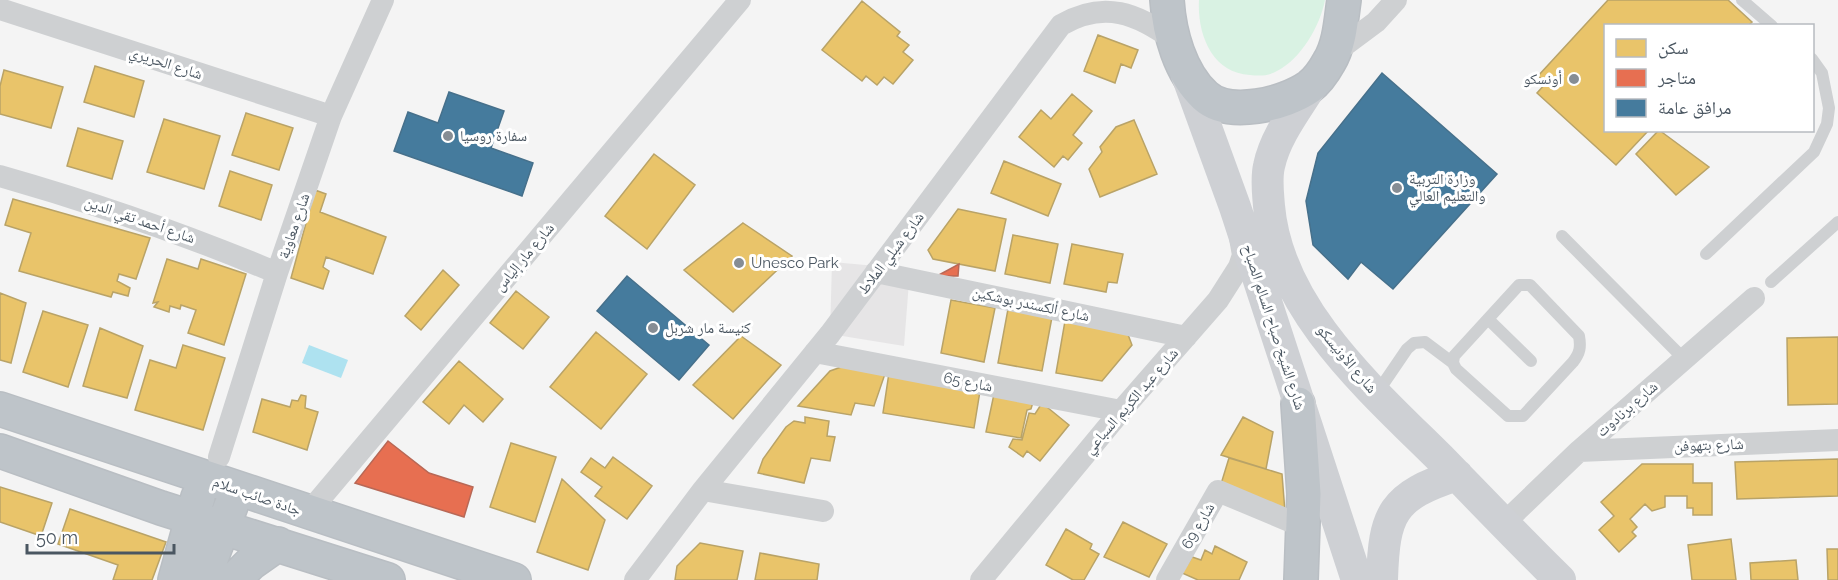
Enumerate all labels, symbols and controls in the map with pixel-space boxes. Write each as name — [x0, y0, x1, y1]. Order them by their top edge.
legend — [1604, 24, 1814, 132]
text: سكن — [1658, 37, 1689, 59]
street label: شارع الحريري — [126, 43, 205, 86]
text: متاجر — [1657, 67, 1696, 88]
place label: أونسكو — [1523, 70, 1562, 88]
marker: أونسكو — [1567, 72, 1581, 86]
text: مرافق عامة — [1658, 97, 1731, 119]
place label: سفارة روسيا — [460, 127, 527, 145]
marker: سفارة روسيا — [441, 129, 455, 143]
place label: وزارة التربية والتعليم العالي — [1409, 170, 1485, 208]
marker: وزارة التربية والتعليم العالي — [1390, 181, 1404, 195]
street label: شارع معاوية — [274, 191, 315, 261]
street label: شارع أحمد تقي الدين — [82, 193, 198, 250]
street label: شارع شبلي الملاط — [854, 208, 930, 299]
street label: شارع مار إلياس — [490, 219, 559, 296]
street label: شارع الشيخ صباح السالم الصباح — [1238, 242, 1309, 413]
place label: Unesco Park — [751, 254, 839, 272]
marker: Unesco Park — [732, 256, 746, 270]
street label: شارع ألكسندر بوشكين — [971, 283, 1091, 326]
place label: كنيسة مار شربل — [665, 319, 751, 338]
marker: كنيسة مار شربل — [646, 321, 660, 335]
street label: شارع الأونيسكو — [1312, 321, 1381, 398]
street label: شارع عبد الكريم السباعي — [1080, 344, 1184, 460]
street label: شارع 65 — [942, 368, 994, 397]
street label: شارع برنادوت — [1593, 377, 1662, 441]
street label: شارع بتهوفن — [1674, 435, 1744, 456]
street label: جادة صائب سلام — [210, 473, 304, 521]
street label: شارع 69 — [1178, 500, 1219, 553]
scale bar — [27, 517, 174, 555]
text: 50 m — [36, 527, 78, 548]

